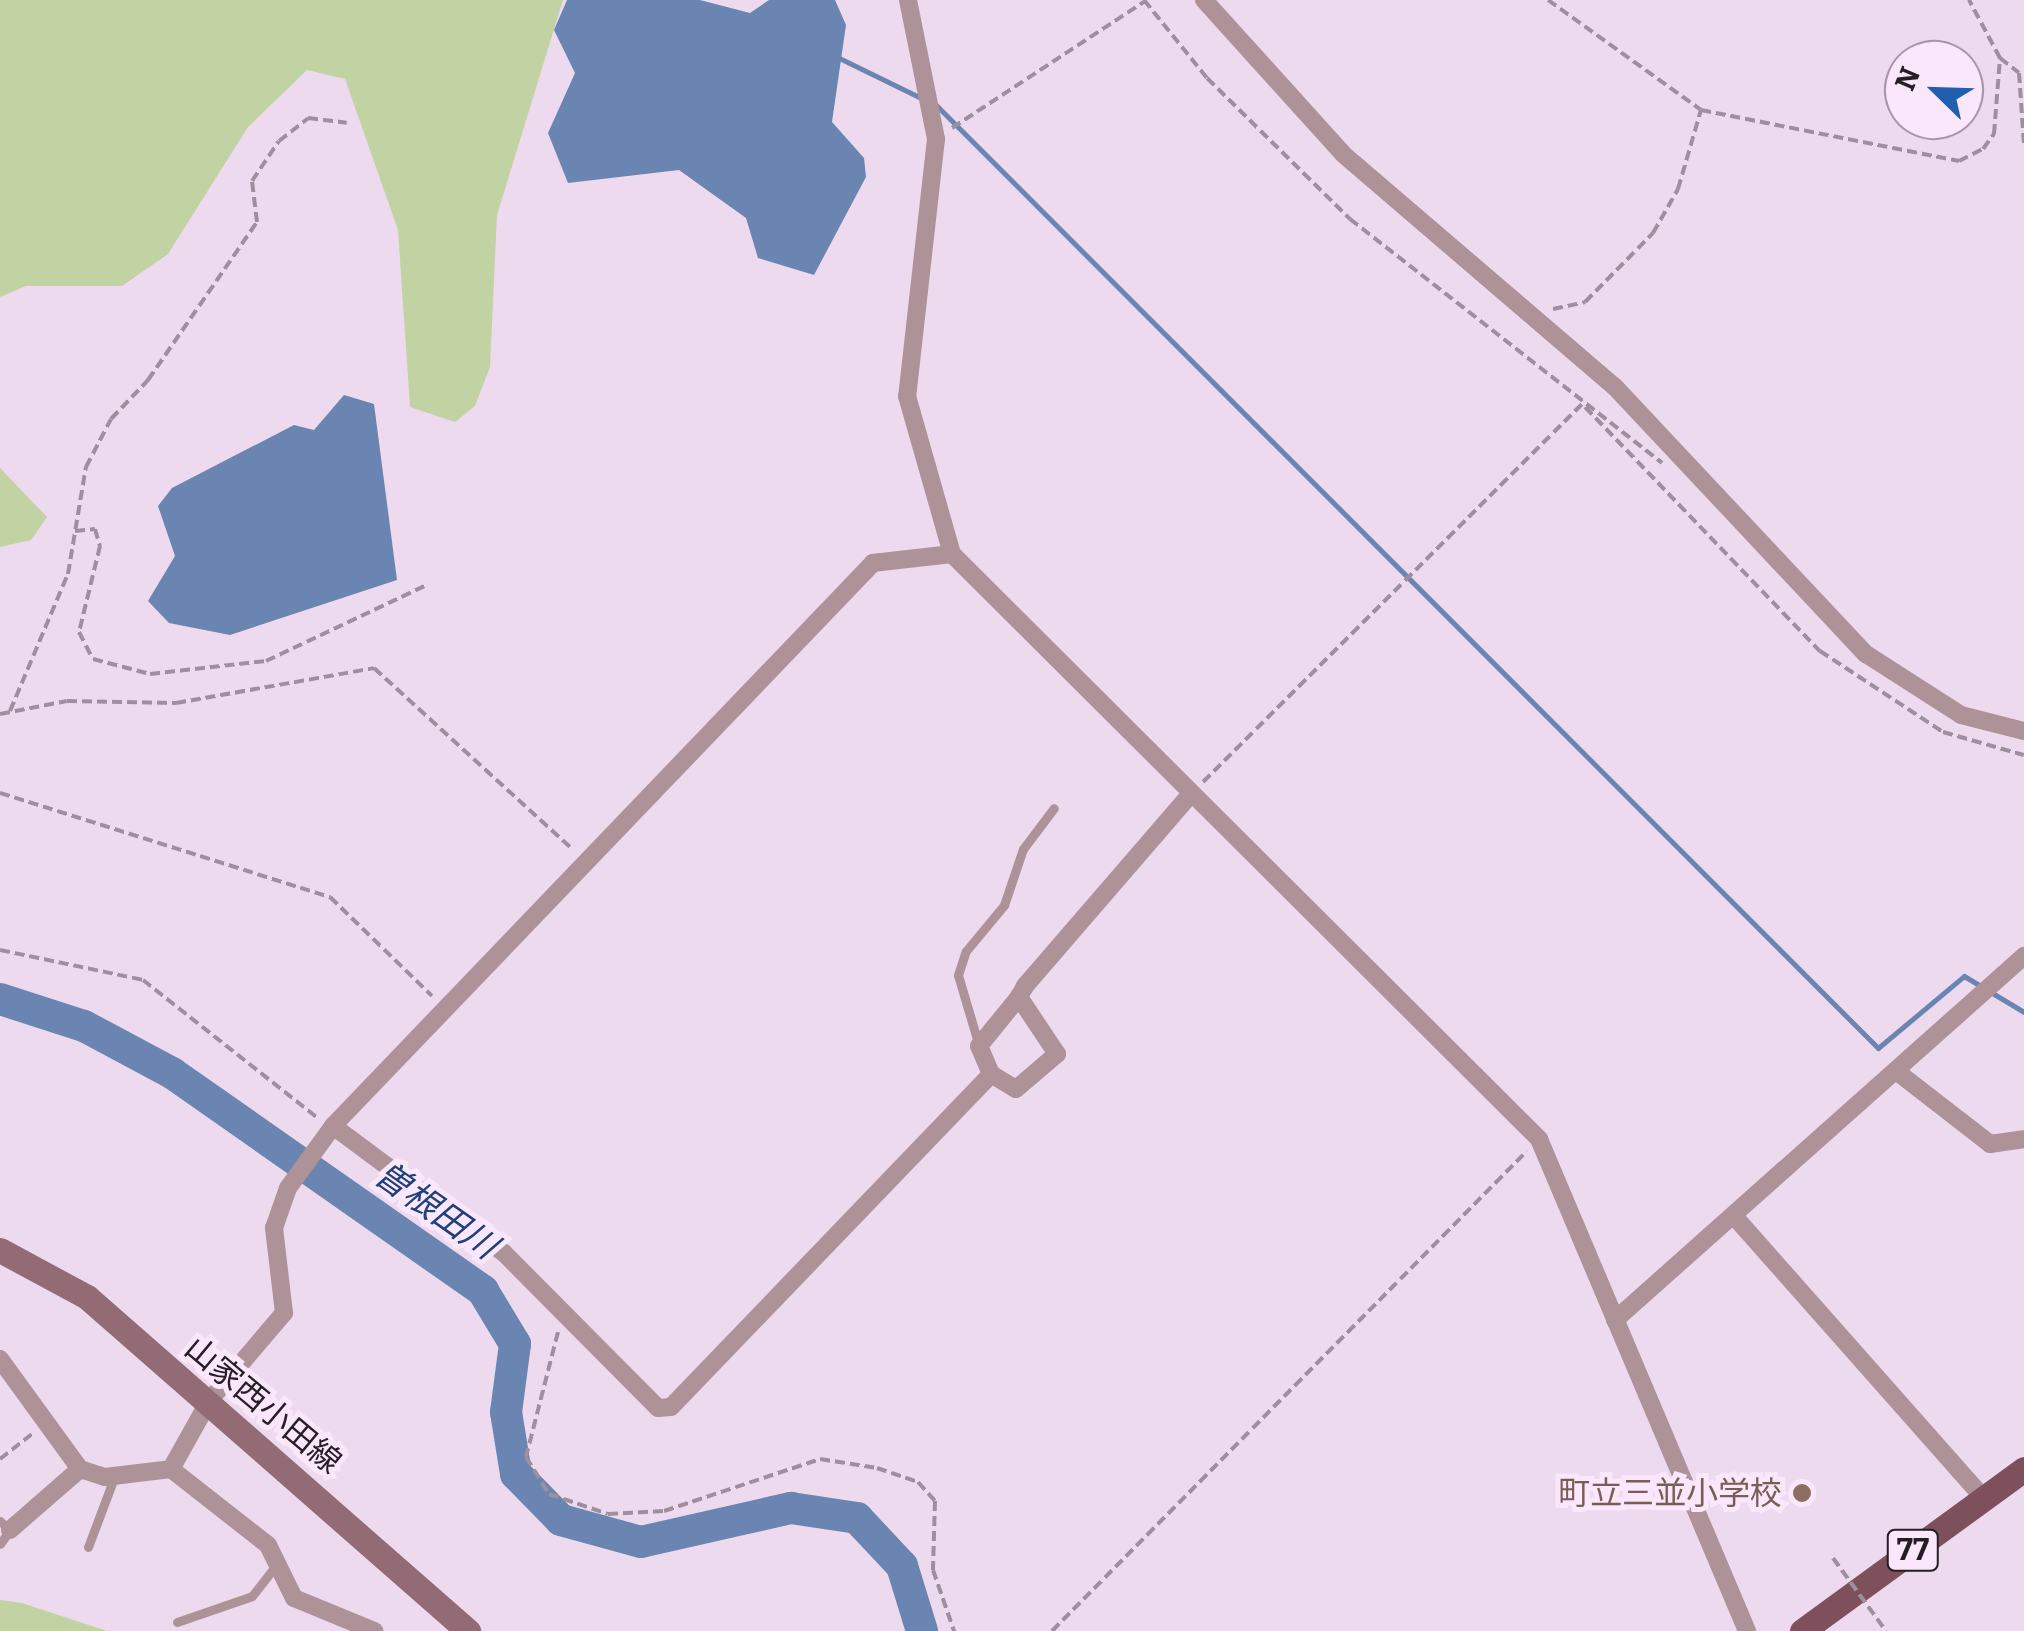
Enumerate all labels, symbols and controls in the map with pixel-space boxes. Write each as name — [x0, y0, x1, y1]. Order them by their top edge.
north arrow — [1884, 40, 1984, 140]
text: N — [1888, 62, 1927, 95]
water label: 曽根田川 — [367, 1153, 505, 1267]
street label: 山家西小田線 — [177, 1329, 349, 1481]
place label: 町立三並小学校 — [1558, 1474, 1782, 1512]
marker: 町立三並小学校 — [1791, 1482, 1813, 1504]
road number: 77 — [1886, 1525, 1940, 1575]

